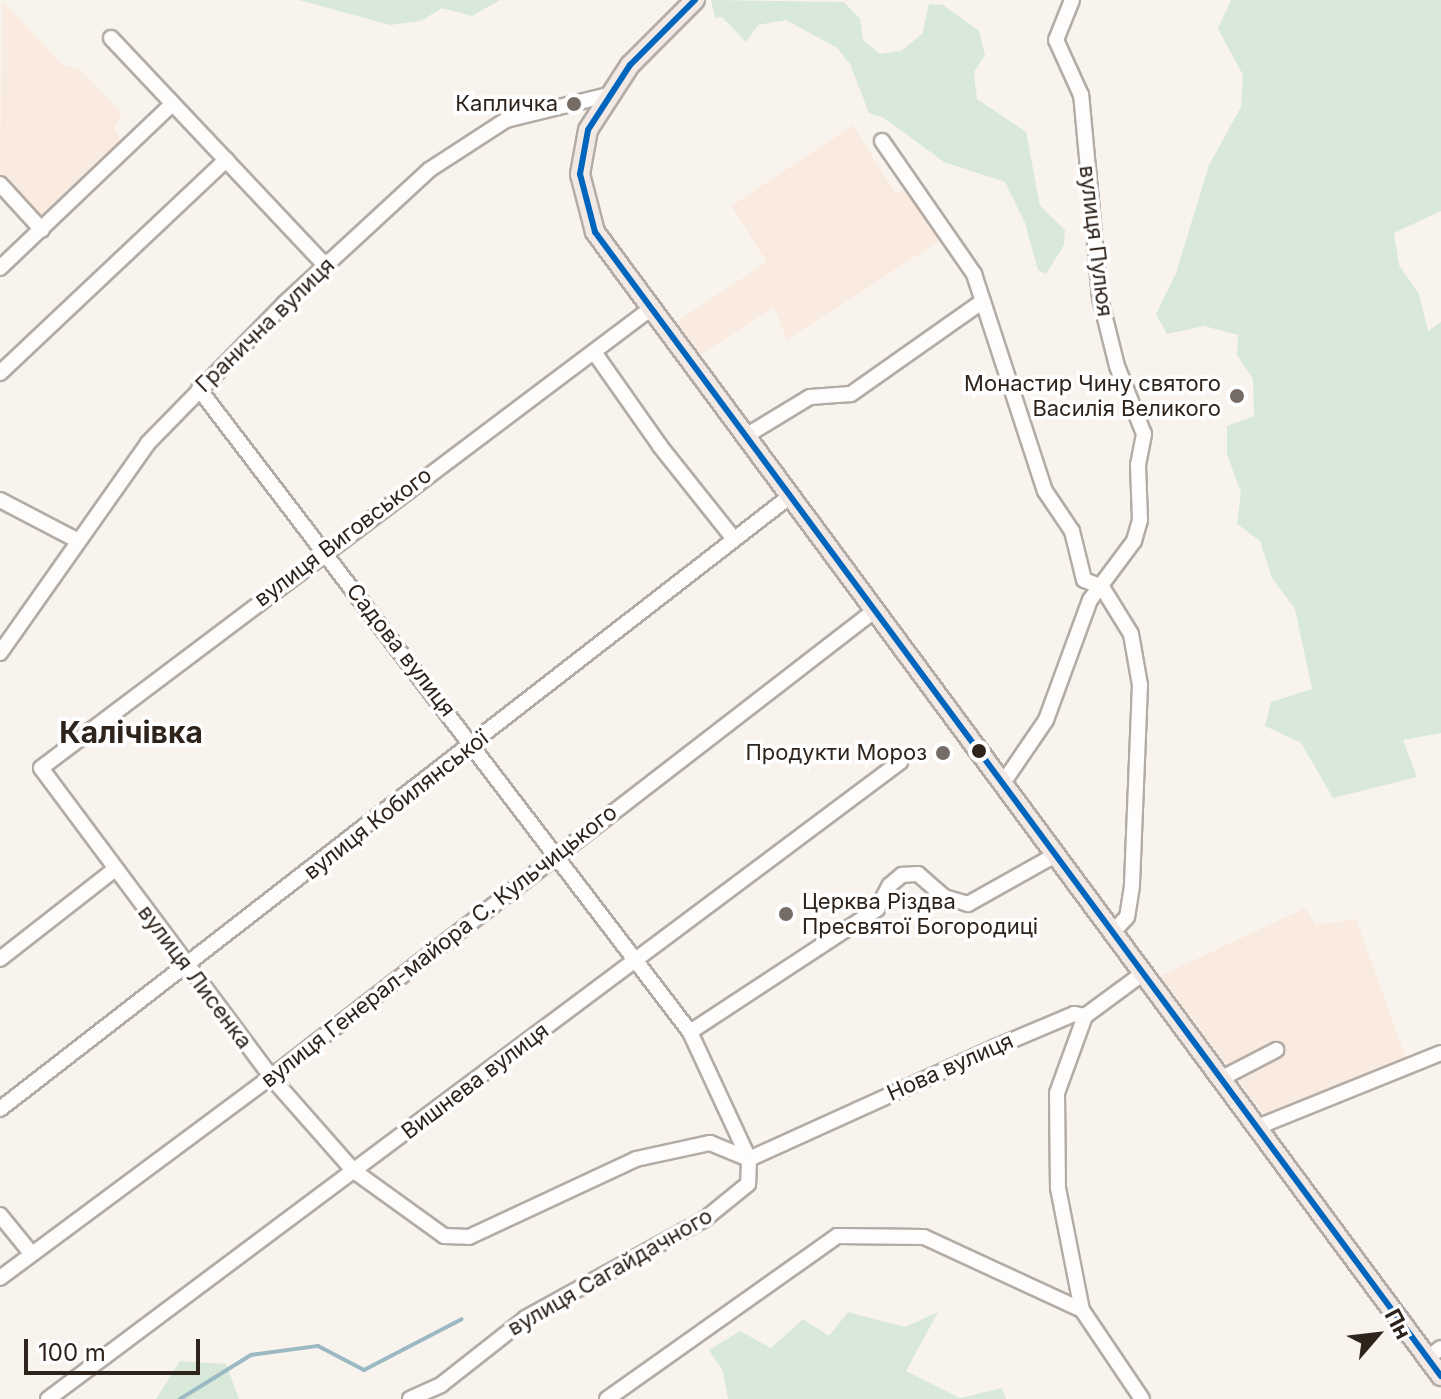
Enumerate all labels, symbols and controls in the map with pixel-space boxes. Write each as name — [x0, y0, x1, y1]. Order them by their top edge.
place label: Капличка — [455, 91, 558, 117]
marker: Капличка — [565, 95, 583, 113]
street label: вулиця Пулюя — [1074, 164, 1118, 318]
street label: Гранична вулиця — [190, 252, 340, 398]
place label: Монастир Чину святого Василія Великого — [964, 370, 1221, 422]
marker: Монастир Чину святого Василія Великого — [1228, 387, 1246, 405]
street label: вулиця Виговського — [249, 462, 437, 612]
street label: Садова вулиця — [341, 578, 461, 722]
district label: Калічівка — [59, 714, 203, 750]
street label: вулиця Кобилянської — [299, 725, 493, 885]
place label: Продукти Мороз — [746, 740, 927, 766]
unlabelled marker — [971, 743, 987, 759]
marker: Продукти Мороз — [934, 744, 952, 762]
street label: вулиця Генерал-майора С. Кульчицького — [256, 799, 622, 1093]
place label: Церква Різдва Пресвятої Богородиці — [802, 888, 1038, 940]
street label: вулиця Лисенка — [132, 900, 258, 1054]
marker: Церква Різдва Пресвятої Богородиці — [777, 905, 795, 923]
street label: Вишнева вулиця — [396, 1017, 554, 1145]
street label: Нова вулиця — [883, 1027, 1017, 1107]
street label: вулиця Сагайдачного — [503, 1203, 717, 1341]
north arrow — [1337, 1295, 1417, 1375]
text: Пн — [1380, 1304, 1417, 1343]
scale bar — [28, 1323, 204, 1373]
text: 100 m — [38, 1338, 106, 1367]

